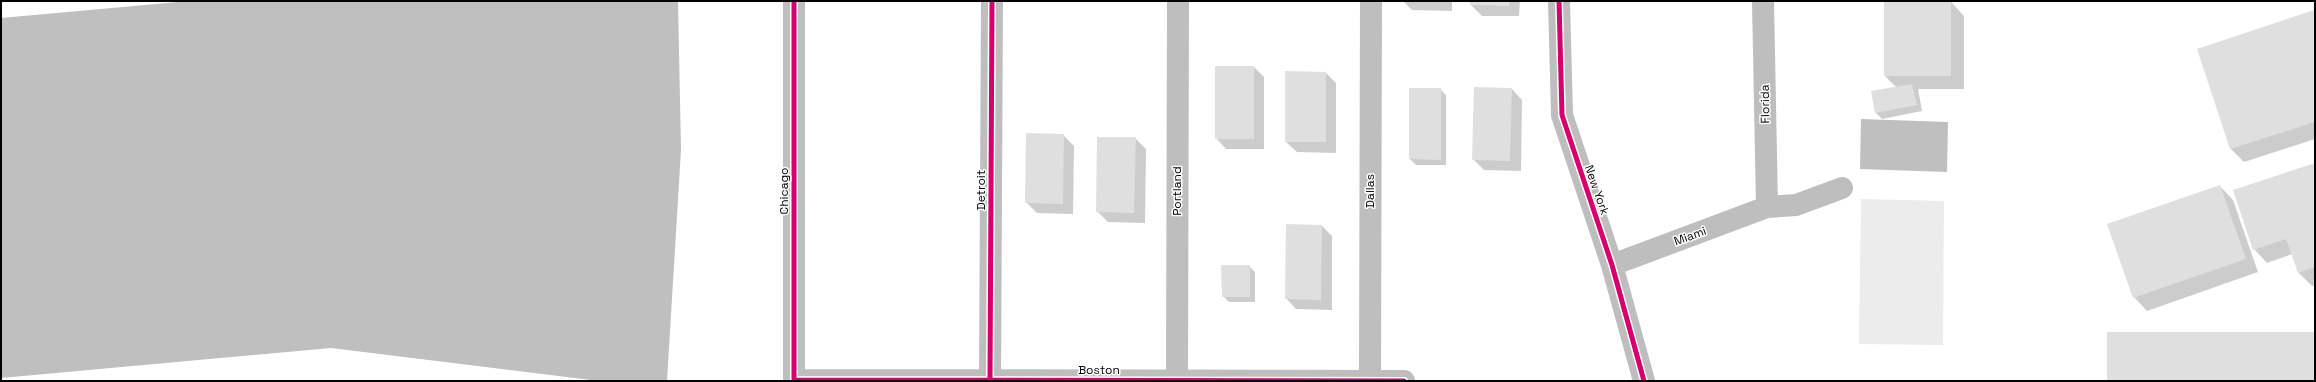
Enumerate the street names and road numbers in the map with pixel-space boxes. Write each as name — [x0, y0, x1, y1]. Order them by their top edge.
street label: Florida — [1757, 84, 1773, 124]
street label: New York — [1581, 163, 1613, 218]
street label: Portland — [1169, 166, 1185, 216]
street label: Chicago — [776, 167, 792, 215]
street label: Detroit — [973, 170, 989, 210]
street label: Dallas — [1362, 174, 1378, 208]
street label: Miami — [1672, 223, 1709, 249]
street label: Boston — [1078, 362, 1120, 378]

